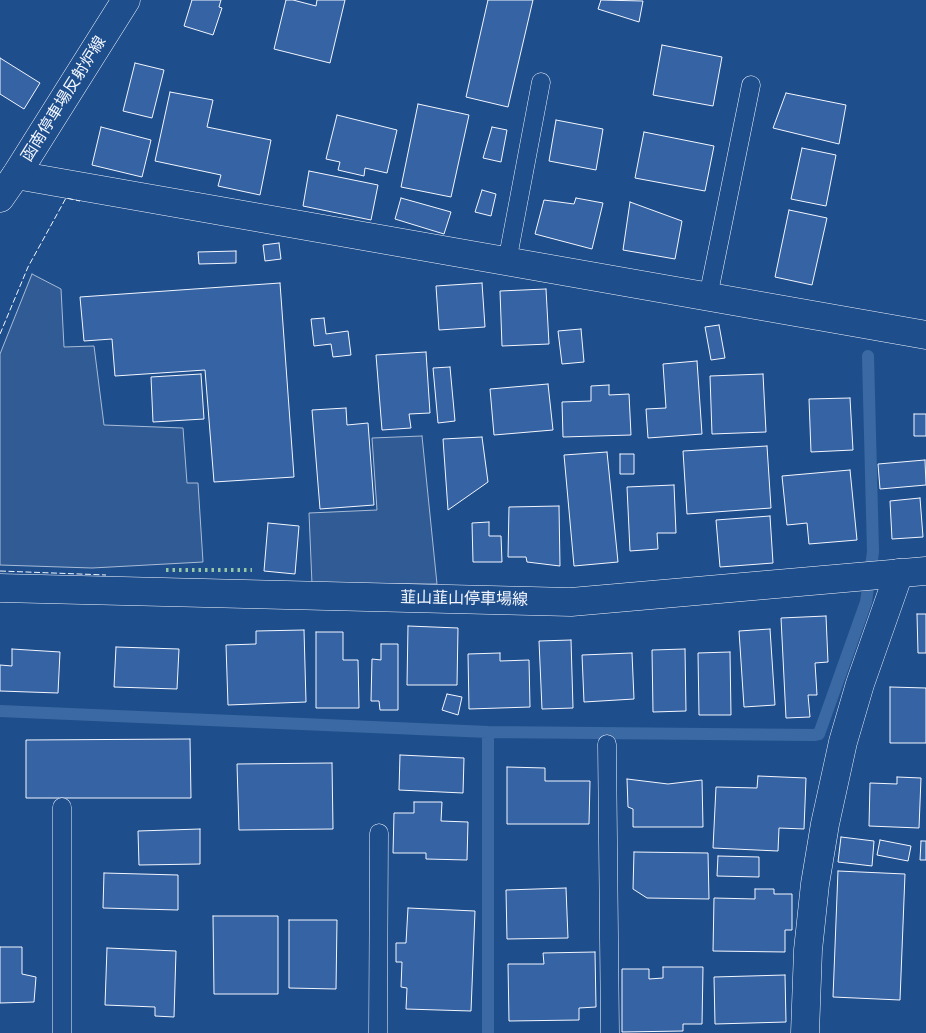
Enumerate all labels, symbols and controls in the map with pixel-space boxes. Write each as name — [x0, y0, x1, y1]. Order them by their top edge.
street label: 函南停車場反射炉線 — [18, 33, 110, 165]
street label: 韮山韮山停車場線 — [400, 588, 528, 610]

